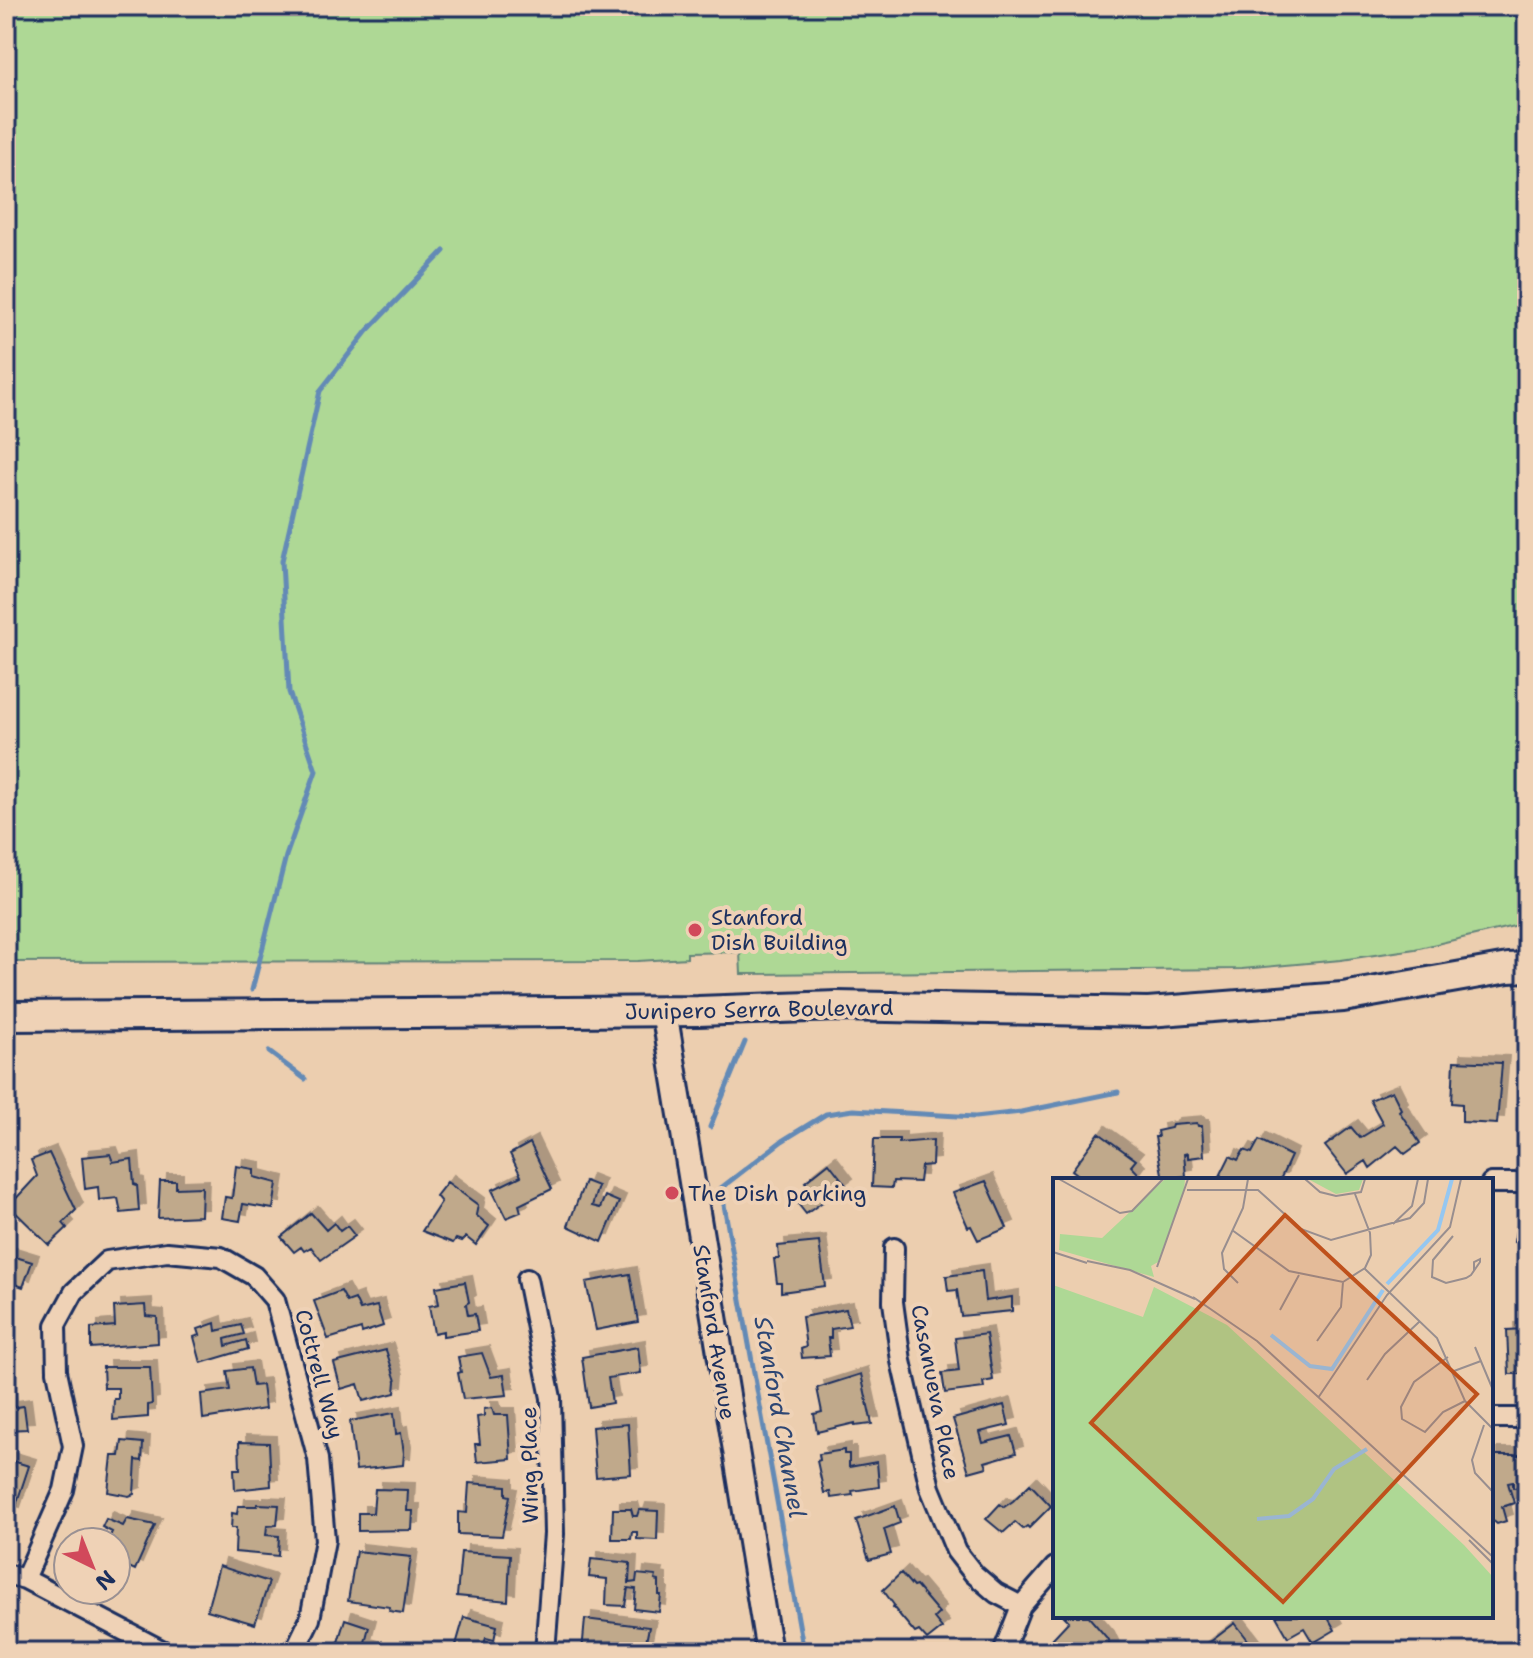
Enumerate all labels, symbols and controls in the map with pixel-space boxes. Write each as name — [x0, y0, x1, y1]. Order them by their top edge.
place label: Stanford Dish Building — [711, 903, 848, 957]
marker: Stanford Dish Building — [686, 921, 704, 939]
street label: Junipero Serra Boulevard — [624, 993, 894, 1026]
inset map — [1053, 1178, 1493, 1618]
place label: The Dish parking — [688, 1179, 866, 1208]
marker: The Dish parking — [663, 1184, 681, 1202]
street label: Stanford Avenue — [686, 1242, 743, 1422]
street label: Casanueva Place — [904, 1302, 967, 1482]
street label: Cottrell Way — [288, 1306, 351, 1442]
water label: Stanford Channel — [746, 1313, 814, 1521]
street label: Wing Place — [514, 1406, 545, 1524]
north arrow — [52, 1526, 132, 1606]
text: N — [89, 1564, 122, 1597]

